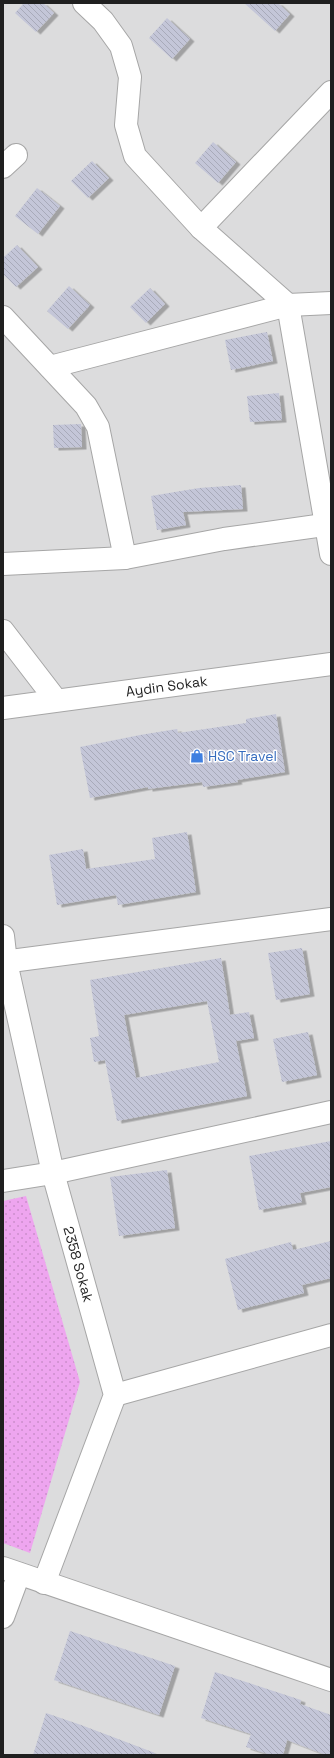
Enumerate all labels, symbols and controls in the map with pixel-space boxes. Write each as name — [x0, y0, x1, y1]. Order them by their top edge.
street label: Aydin Sokak — [125, 672, 209, 700]
place label: HSC Travel — [208, 747, 277, 765]
shop icon: HSC Travel — [189, 748, 205, 764]
street label: 2358 Sokak — [59, 1224, 98, 1305]

